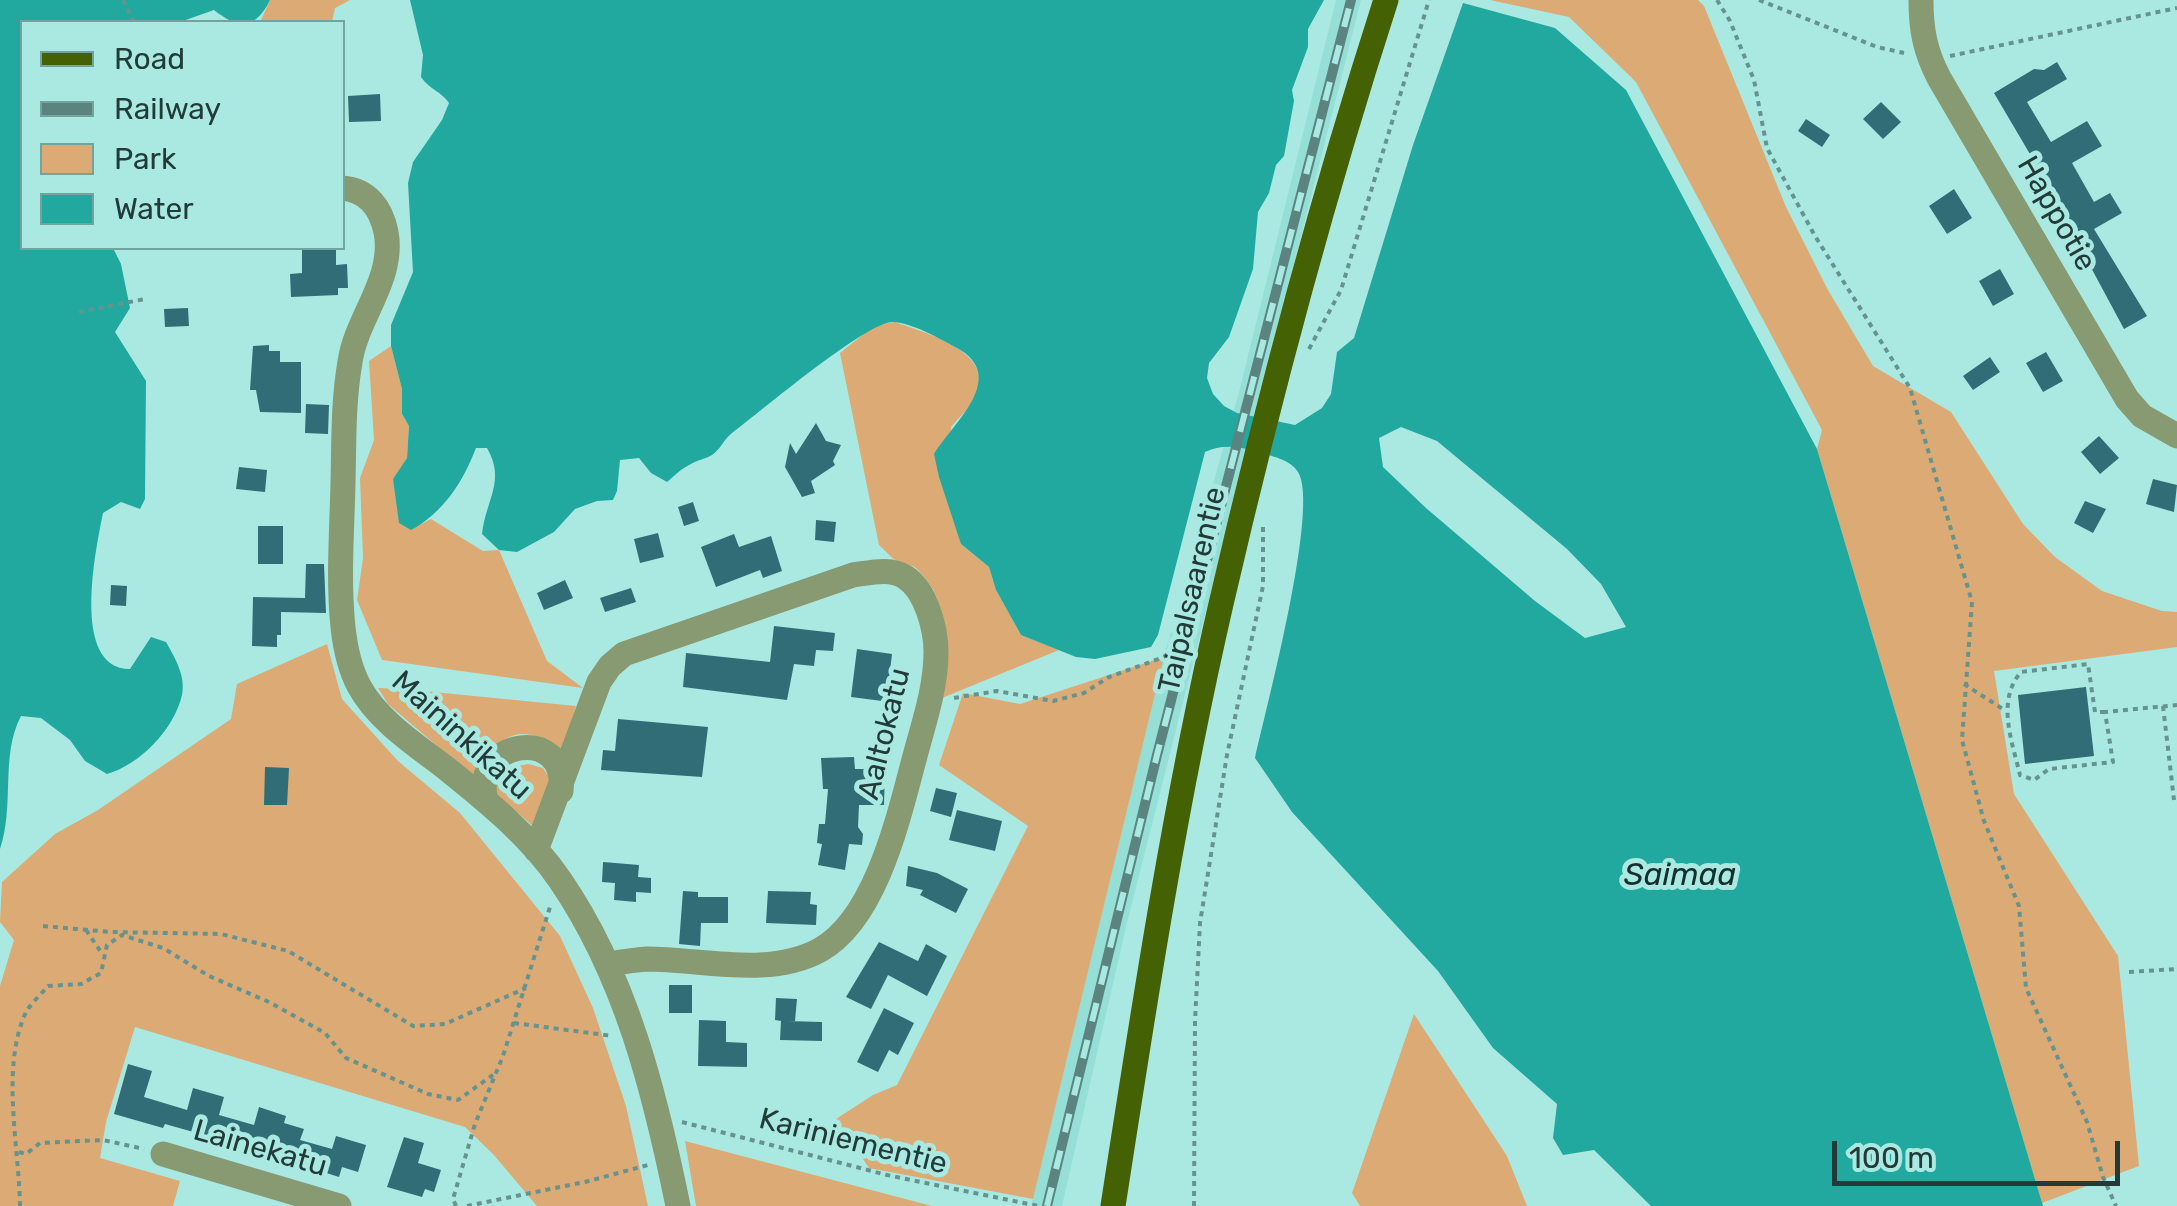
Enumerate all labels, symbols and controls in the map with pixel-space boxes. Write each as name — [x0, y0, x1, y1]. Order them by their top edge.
legend — [20, 20, 345, 250]
text: Road — [114, 41, 185, 77]
text: Railway — [114, 91, 221, 127]
text: Park — [114, 141, 176, 177]
street label: Happotie — [2009, 150, 2103, 278]
text: Water — [114, 191, 194, 227]
street label: Taipalsaarentie — [1152, 484, 1234, 696]
street label: Maininkikatu — [384, 664, 538, 808]
street label: Aaltokatu — [851, 664, 919, 804]
water label: Saimaa — [1624, 857, 1736, 895]
street label: Kariniementie — [755, 1101, 951, 1183]
street label: Lainekatu — [189, 1113, 331, 1185]
scale bar — [1837, 1121, 2124, 1183]
text: 100 m — [1849, 1140, 1934, 1176]

